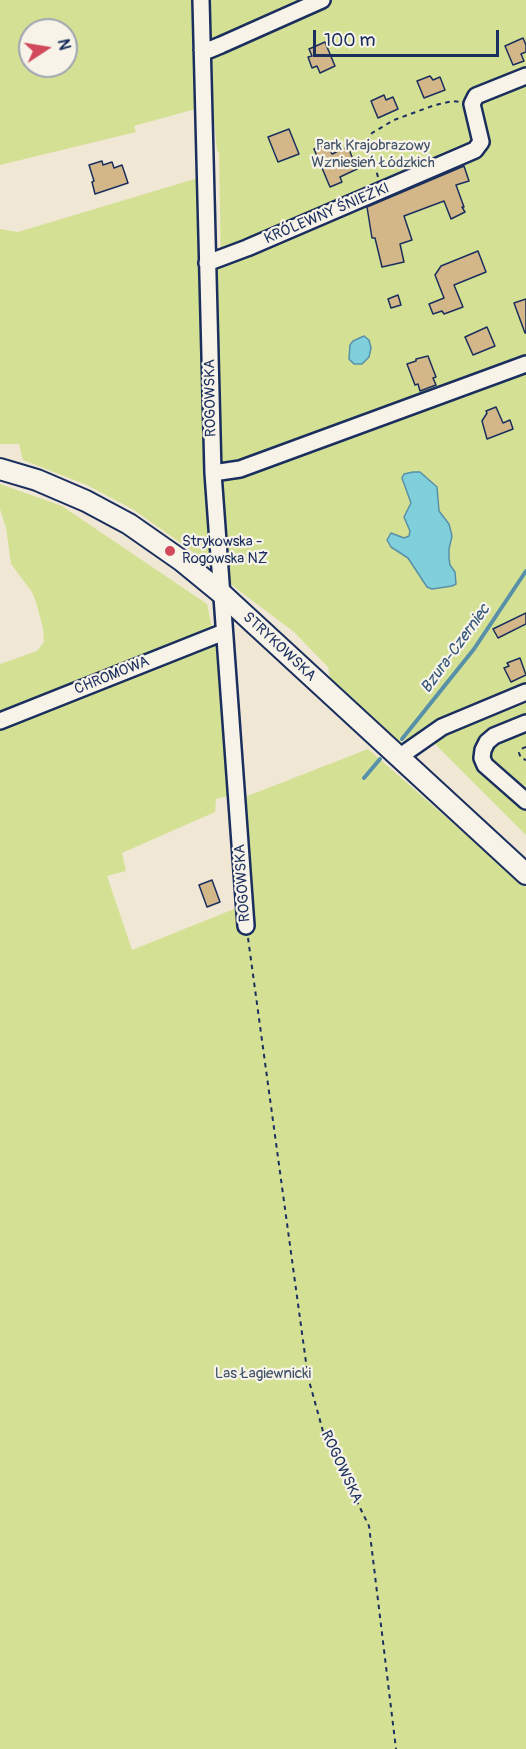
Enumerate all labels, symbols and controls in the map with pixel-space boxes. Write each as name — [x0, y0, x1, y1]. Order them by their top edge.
north arrow — [18, 18, 78, 78]
scale bar — [316, 18, 502, 56]
text: 100 m — [324, 29, 376, 52]
text: N — [53, 37, 75, 52]
park label: Park Krajobrazowy Wzniesień Łódzkich — [311, 137, 435, 172]
street label: KRÓLEWNY ŚNIEŻKI — [262, 180, 392, 248]
street label: ROGOWSKA — [201, 359, 221, 437]
place label: Strykowska - Rogowska NŻ — [182, 533, 268, 568]
marker: Strykowska - Rogowska NŻ — [163, 544, 177, 558]
water label: Bzura-Czerniec — [417, 601, 495, 697]
street label: STRYKOWSKA — [239, 609, 319, 685]
street label: CHROMOWA — [72, 653, 152, 699]
street label: ROGOWSKA — [231, 843, 255, 923]
park label: Las Łagiewnicki — [215, 1365, 311, 1383]
street label: ROGOWSKA — [316, 1428, 366, 1506]

